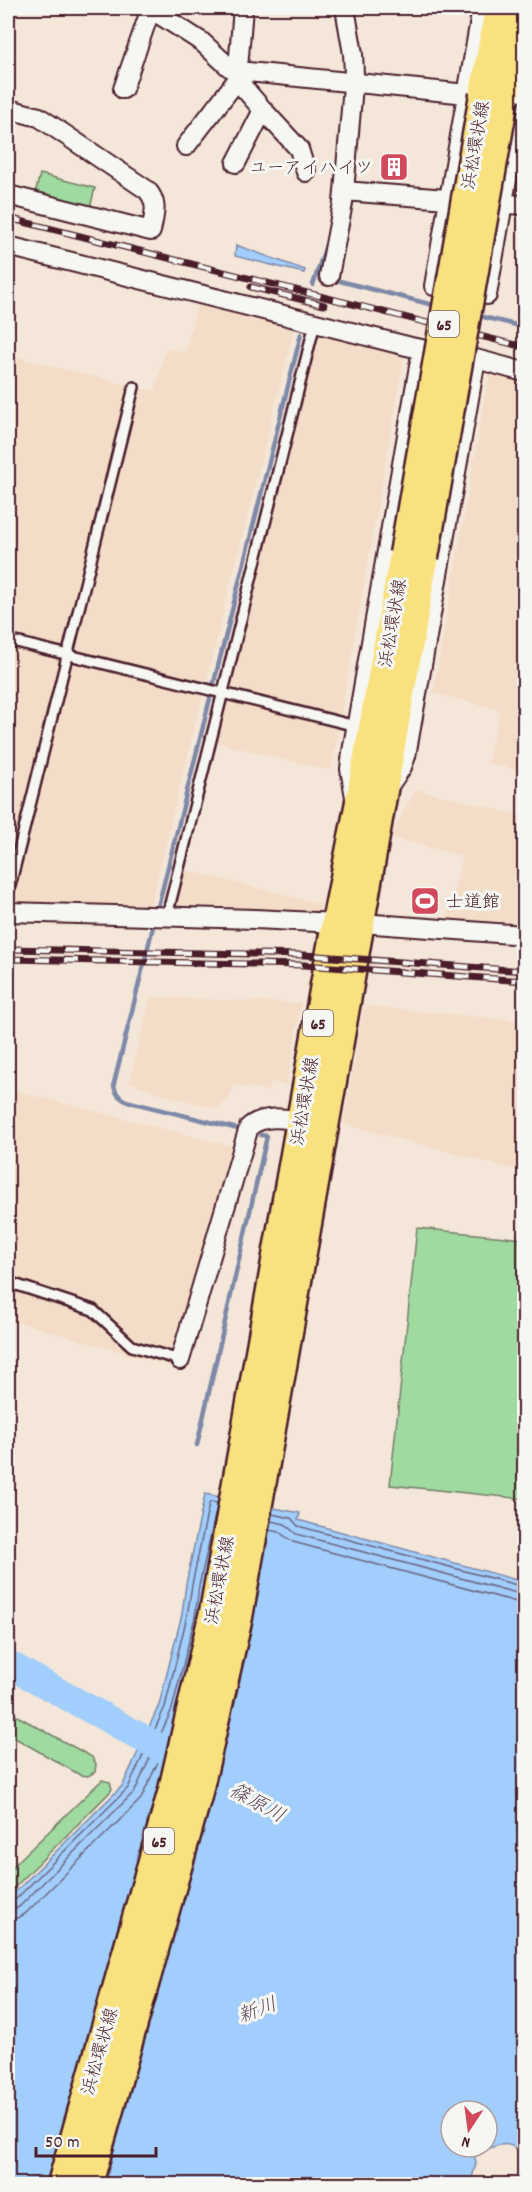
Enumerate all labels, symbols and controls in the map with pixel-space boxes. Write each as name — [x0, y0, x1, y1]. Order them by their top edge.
street label: 浜松環状線 — [457, 99, 498, 192]
building icon: ユーアイハイツ — [378, 151, 410, 183]
place label: ユーアイハイツ — [249, 157, 373, 182]
road number: 65 — [429, 311, 459, 337]
street label: 浜松環状線 — [374, 577, 415, 670]
sports icon: 士道館 — [409, 885, 441, 917]
place label: 士道館 — [446, 891, 500, 916]
road number: 65 — [303, 1010, 333, 1036]
street label: 浜松環状線 — [286, 1055, 327, 1148]
street label: 浜松環状線 — [201, 1534, 242, 1627]
water label: 篠原川 — [224, 1778, 290, 1831]
road number: 65 — [144, 1828, 174, 1854]
water label: 新川 — [234, 1992, 282, 2032]
street label: 浜松環状線 — [77, 2005, 126, 2098]
north arrow — [439, 2099, 499, 2159]
scale bar — [36, 2120, 156, 2158]
text: N — [460, 2129, 473, 2153]
text: 50 m — [45, 2131, 80, 2156]

